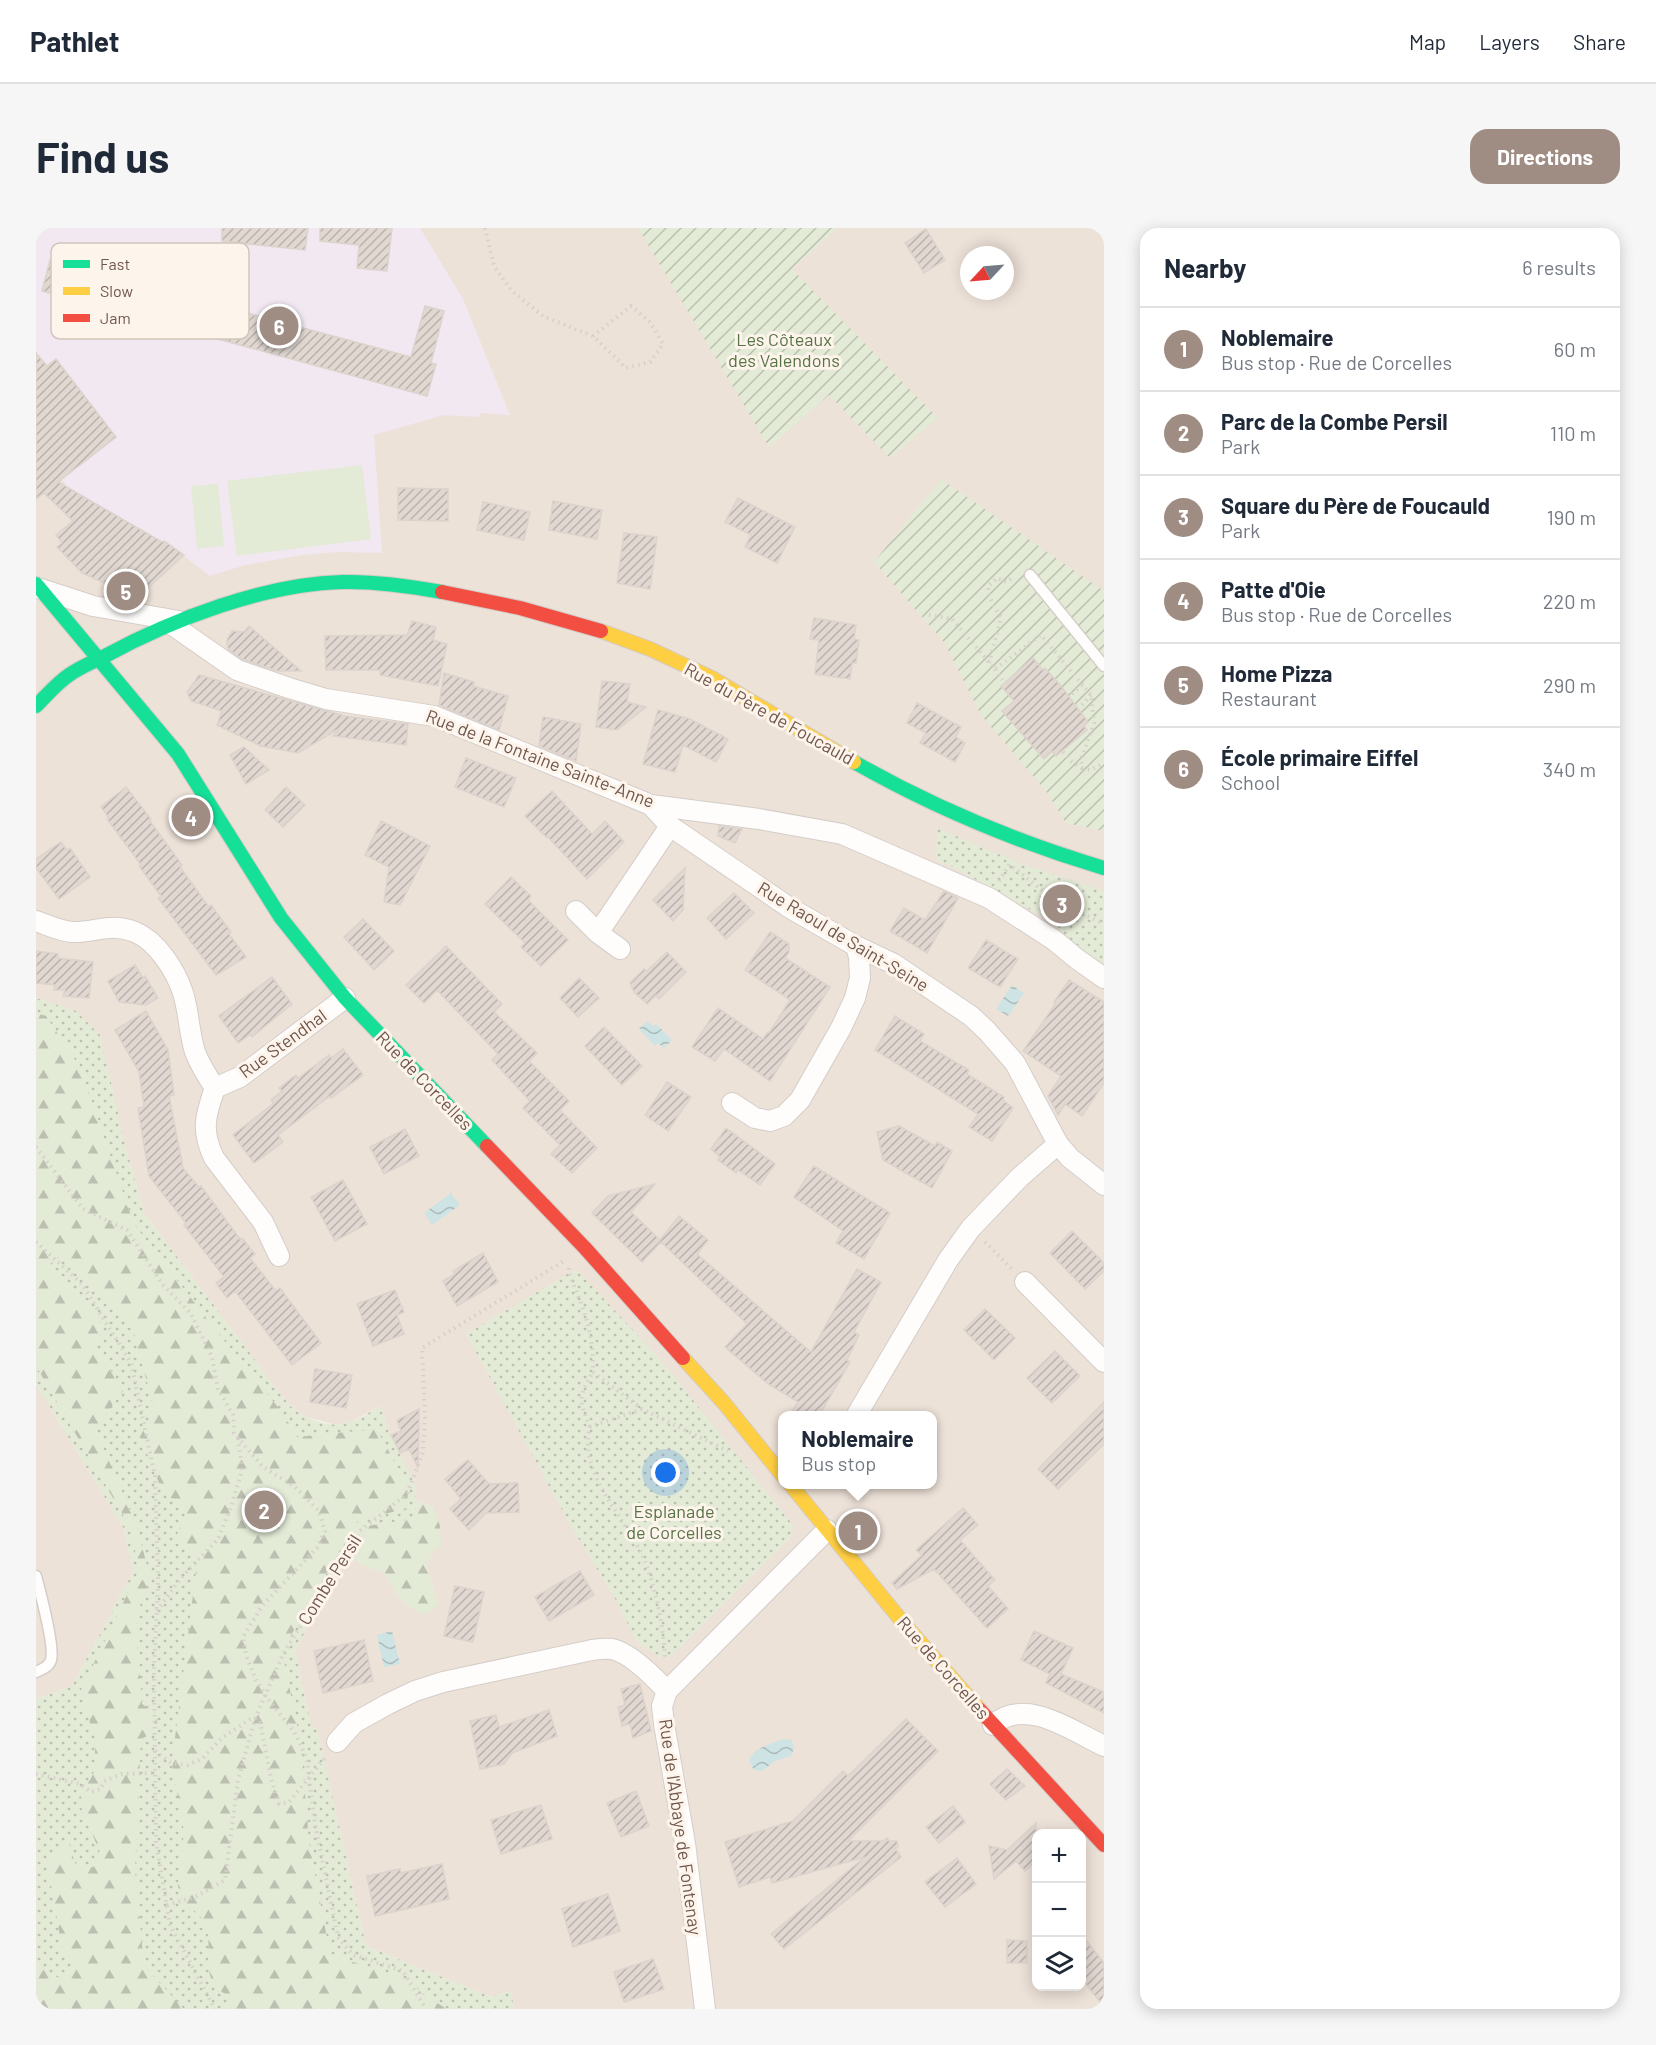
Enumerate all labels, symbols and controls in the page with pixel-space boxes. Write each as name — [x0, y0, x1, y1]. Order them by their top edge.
text: Pathlet — [30, 24, 119, 58]
text: Map — [1409, 29, 1446, 54]
text: Layers — [1479, 29, 1540, 54]
text: Share — [1573, 29, 1626, 54]
button: Directions — [1470, 129, 1620, 184]
text: Find us — [36, 131, 169, 181]
legend — [51, 243, 249, 339]
north arrow — [960, 246, 1014, 300]
text: Nearby — [1164, 252, 1246, 283]
text: Fast — [100, 254, 130, 273]
text: 6 results — [1522, 255, 1596, 279]
text: Slow — [100, 281, 133, 300]
pin: 6 — [260, 304, 298, 348]
text: Jam — [100, 308, 131, 327]
text: Noblemaire — [1221, 324, 1333, 350]
park label: Les Côteaux des Valendons — [728, 328, 840, 371]
text: 1 — [1180, 337, 1187, 361]
text: 60 m — [1554, 337, 1596, 361]
text: Bus stop · Rue de Corcelles — [1221, 350, 1452, 374]
text: Parc de la Combe Persil — [1221, 408, 1448, 434]
text: 2 — [1178, 421, 1189, 445]
text: 110 m — [1550, 421, 1596, 445]
text: Park — [1221, 434, 1260, 458]
text: Square du Père de Foucauld — [1221, 492, 1490, 518]
text: 3 — [1178, 505, 1189, 529]
text: 190 m — [1547, 505, 1596, 529]
text: Park — [1221, 518, 1260, 542]
pin: 5 — [106, 568, 146, 614]
text: Patte d'Oie — [1221, 576, 1326, 602]
text: 4 — [1177, 589, 1190, 613]
text: 220 m — [1543, 589, 1596, 613]
text: Bus stop · Rue de Corcelles — [1221, 602, 1452, 626]
street label: Rue du Père de Foucauld — [681, 657, 858, 769]
text: Home Pizza — [1221, 660, 1332, 686]
text: 5 — [1178, 673, 1189, 697]
text: 290 m — [1543, 673, 1596, 697]
text: Restaurant — [1221, 686, 1317, 710]
street label: Rue de la Fontaine Sainte-Anne — [423, 704, 658, 812]
text: École primaire Eiffel — [1221, 744, 1418, 770]
text: 6 — [1178, 757, 1189, 781]
text: 340 m — [1543, 757, 1596, 781]
text: School — [1221, 770, 1280, 794]
pin: 4 — [172, 794, 210, 840]
street label: Rue Raoul de Saint-Seine — [754, 876, 933, 996]
pin: 3 — [1042, 882, 1082, 926]
street label: Rue Stendhal — [234, 1004, 330, 1082]
street label: Rue de Corcelles — [372, 1026, 478, 1134]
popup — [778, 1411, 937, 1489]
text: Noblemaire — [801, 1425, 914, 1451]
text: Bus stop — [801, 1451, 876, 1475]
your location — [651, 1458, 680, 1487]
pin: 2 — [244, 1488, 284, 1532]
park label: Esplanade de Corcelles — [626, 1500, 722, 1543]
pin: 1 — [838, 1508, 878, 1554]
street label: Combe Persil — [293, 1530, 366, 1629]
street label: Rue de Corcelles — [893, 1611, 994, 1723]
street label: Rue de l'Abbaye de Fontenay — [655, 1717, 707, 1936]
map controls — [1032, 1829, 1086, 1991]
button: + — [1032, 1829, 1086, 1883]
button: − — [1032, 1883, 1086, 1937]
button: layers — [1032, 1937, 1086, 1991]

